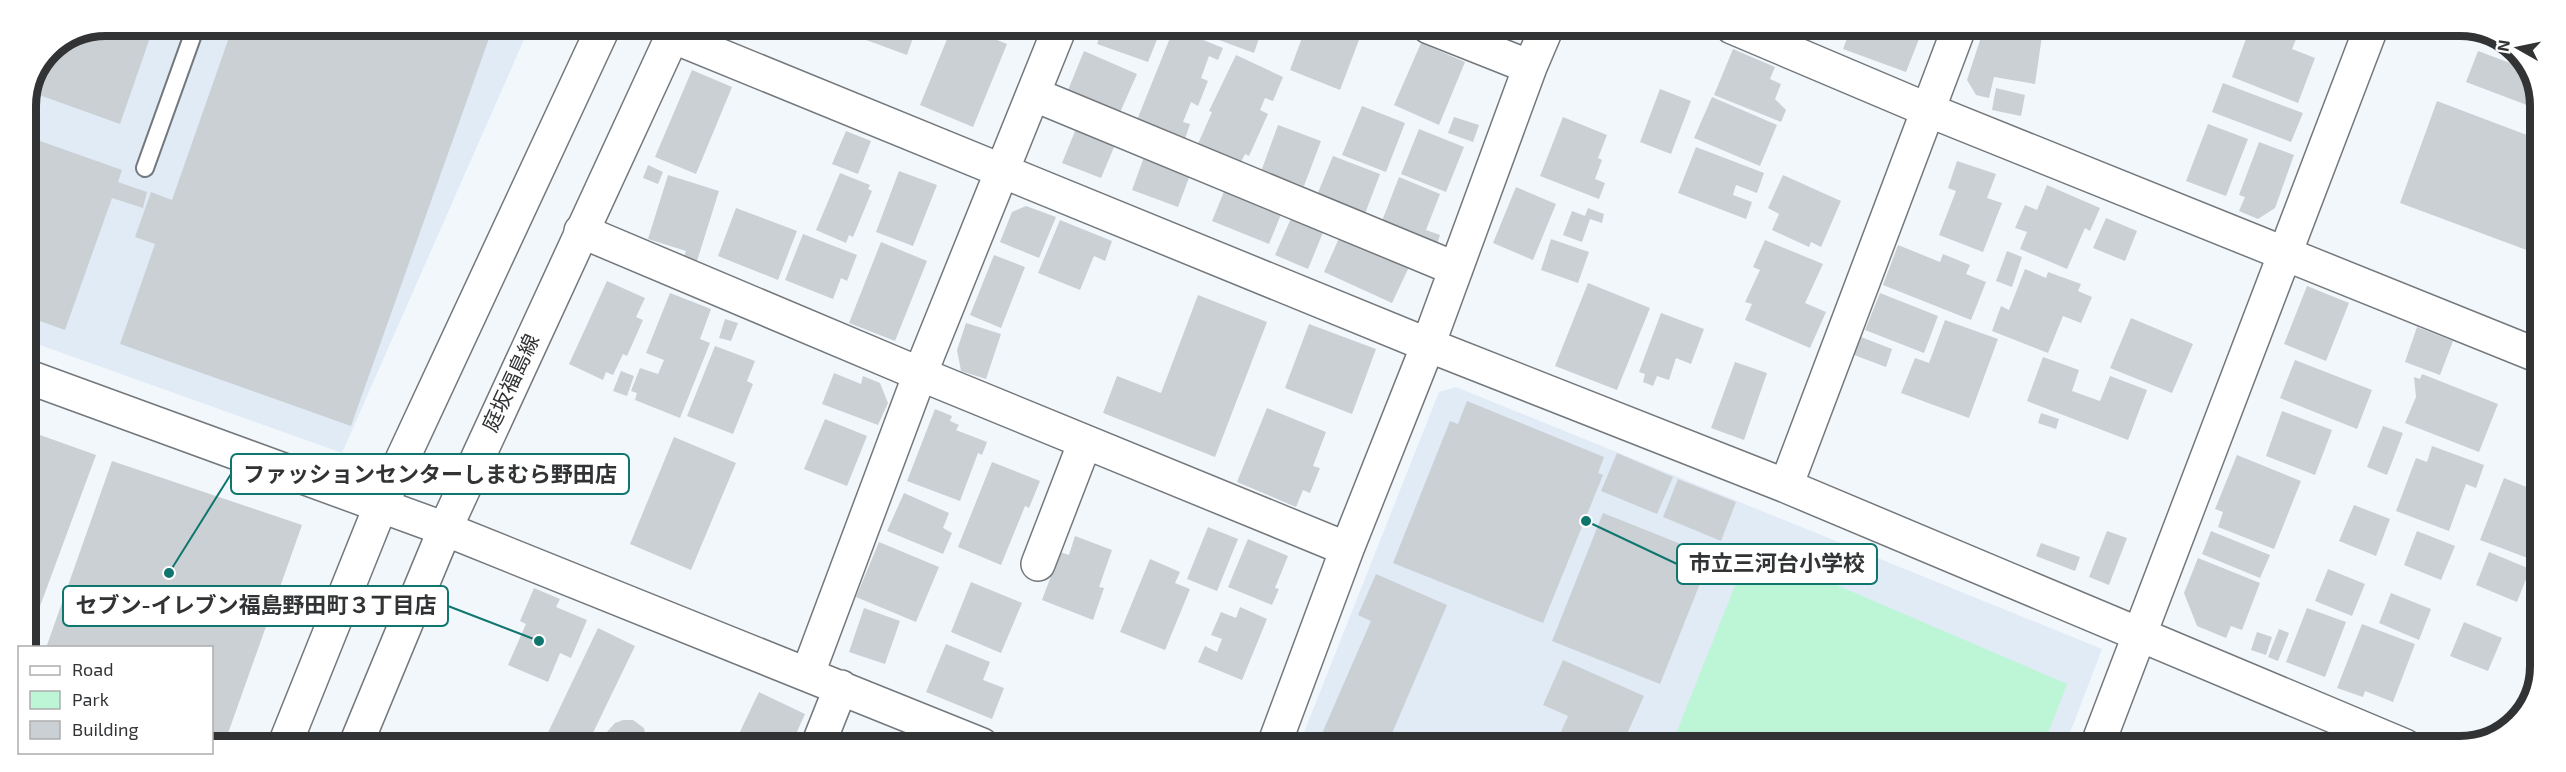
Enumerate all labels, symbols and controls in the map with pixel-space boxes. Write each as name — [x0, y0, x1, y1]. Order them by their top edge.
north arrow — [2488, 18, 2548, 78]
text: N — [2492, 38, 2513, 53]
street label: 庭坂福島線 — [476, 330, 543, 435]
callout: ファッションセンターしまむら野田店 — [231, 454, 629, 494]
text: ファッションセンターしまむら野田店 — [243, 460, 617, 486]
callout: 市立三河台小学校 — [1677, 544, 1877, 584]
text: 市立三河台小学校 — [1689, 549, 1865, 575]
callout: セブン-イレブン福島野田町３丁目店 — [63, 586, 448, 626]
text: セブン-イレブン福島野田町３丁目店 — [75, 591, 437, 617]
legend — [18, 646, 213, 754]
text: Road — [72, 658, 113, 680]
text: Park — [72, 688, 109, 710]
text: Building — [72, 718, 139, 740]

